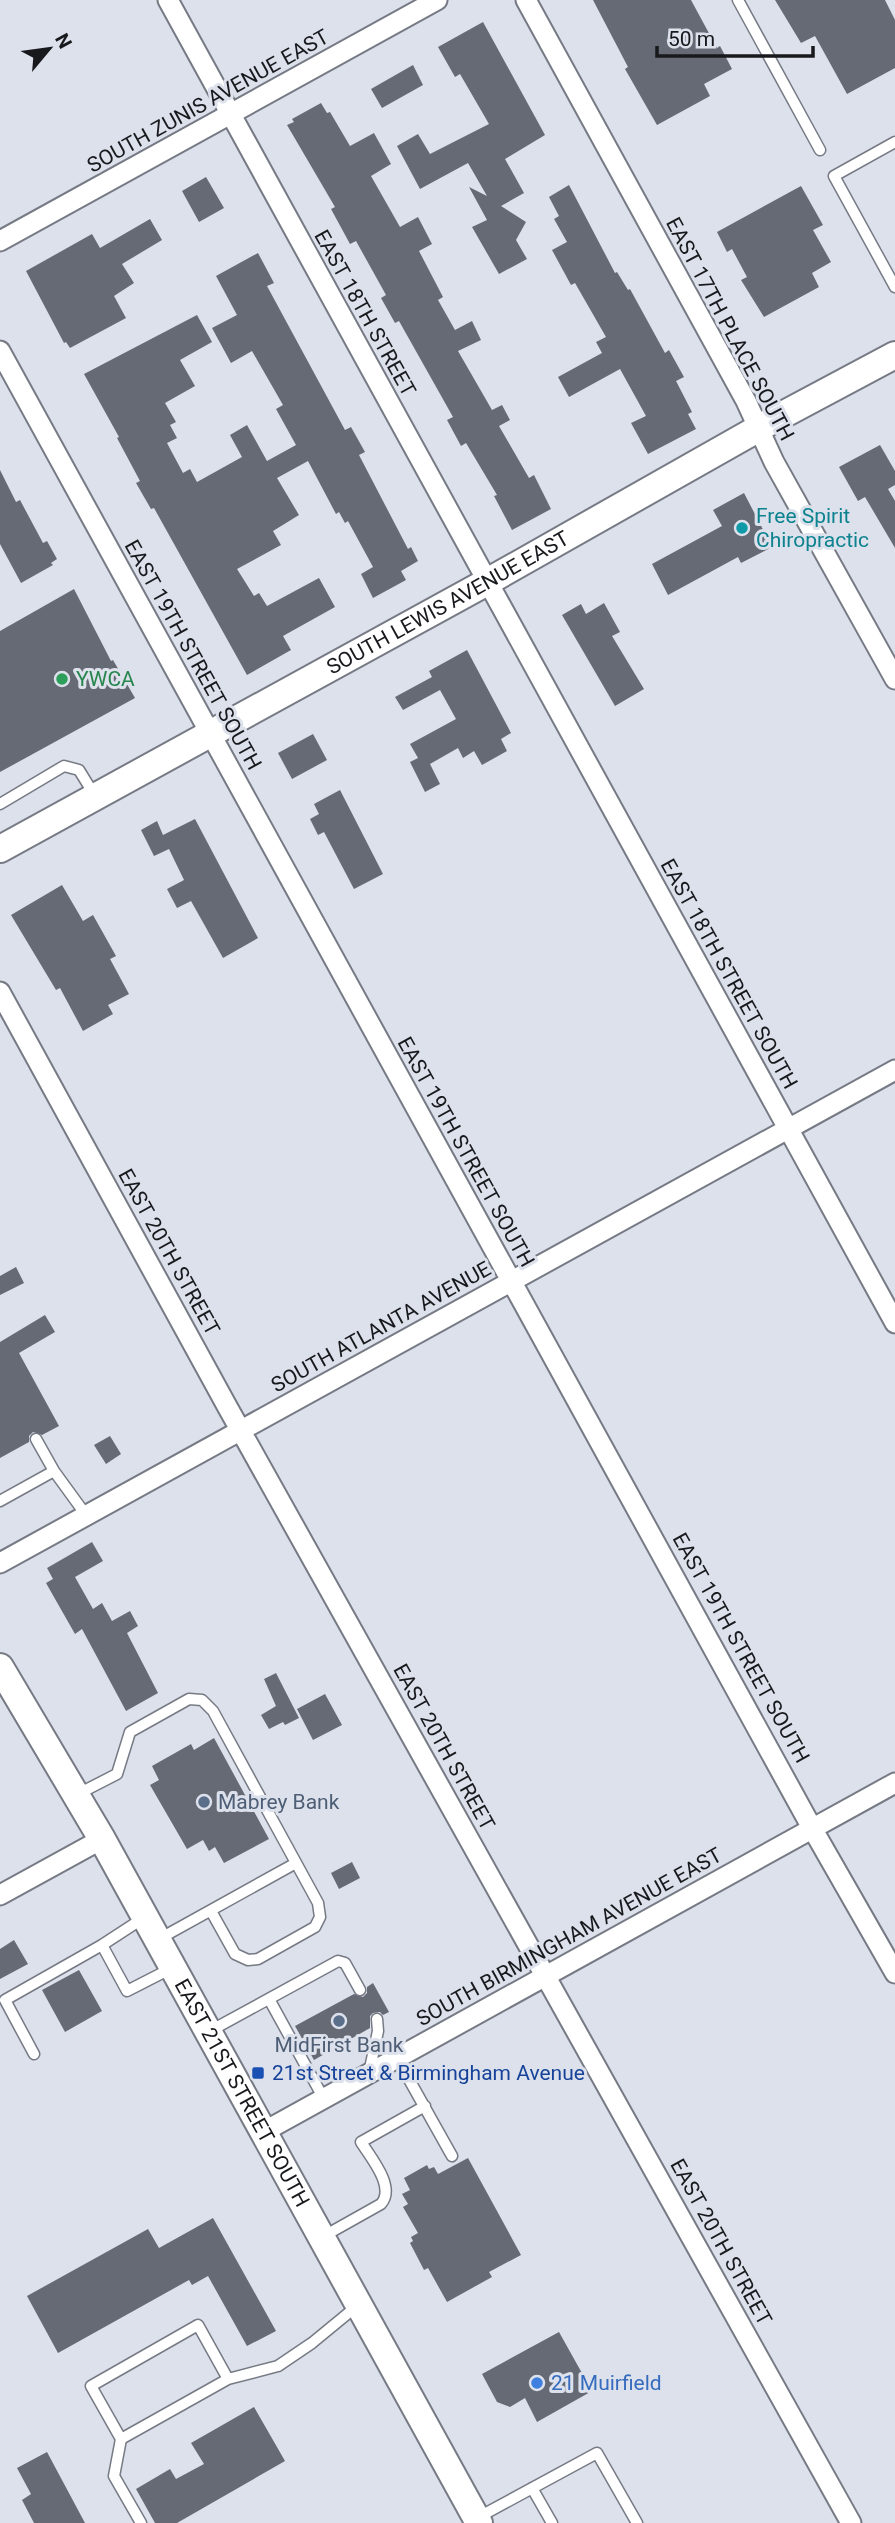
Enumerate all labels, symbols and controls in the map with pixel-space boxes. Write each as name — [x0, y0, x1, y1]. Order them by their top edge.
north arrow — [14, 14, 84, 84]
scale bar — [657, 14, 813, 58]
street label: SOUTH ZUNIS AVENUE EAST — [83, 24, 333, 178]
text: 50 m — [668, 27, 715, 51]
text: N — [50, 30, 77, 52]
street label: EAST 17TH PLACE SOUTH — [661, 213, 799, 445]
street label: EAST 18TH STREET — [309, 226, 421, 401]
place label: Free Spirit Chiropractic — [756, 504, 869, 552]
marker: Free Spirit Chiropractic — [734, 520, 750, 536]
street label: SOUTH LEWIS AVENUE EAST — [323, 526, 574, 680]
street label: EAST 19TH STREET SOUTH — [120, 536, 266, 774]
place label: YWCA — [76, 667, 135, 691]
marker: YWCA — [54, 671, 70, 687]
street label: EAST 18TH STREET SOUTH — [656, 855, 802, 1093]
street label: EAST 19TH STREET SOUTH — [393, 1033, 539, 1271]
street label: EAST 20TH STREET — [113, 1165, 225, 1340]
street label: SOUTH ATLANTA AVENUE — [267, 1257, 495, 1397]
street label: EAST 19TH STREET SOUTH — [668, 1529, 814, 1767]
street label: EAST 20TH STREET — [388, 1660, 500, 1835]
place label: Mabrey Bank — [218, 1790, 340, 1814]
marker: Mabrey Bank — [196, 1794, 212, 1810]
street label: SOUTH BIRMINGHAM AVENUE EAST — [412, 1843, 726, 2031]
street label: EAST 21ST STREET SOUTH — [170, 1975, 314, 2211]
marker: MidFirst Bank — [331, 2013, 347, 2029]
place label: MidFirst Bank — [275, 2033, 404, 2057]
place label: 21st Street & Birmingham Avenue — [272, 2061, 585, 2085]
marker: 21st Street & Birmingham Avenue — [250, 2065, 266, 2081]
street label: EAST 20TH STREET — [665, 2155, 777, 2330]
place label: 21 Muirfield — [551, 2371, 662, 2395]
marker: 21 Muirfield — [529, 2375, 545, 2391]

